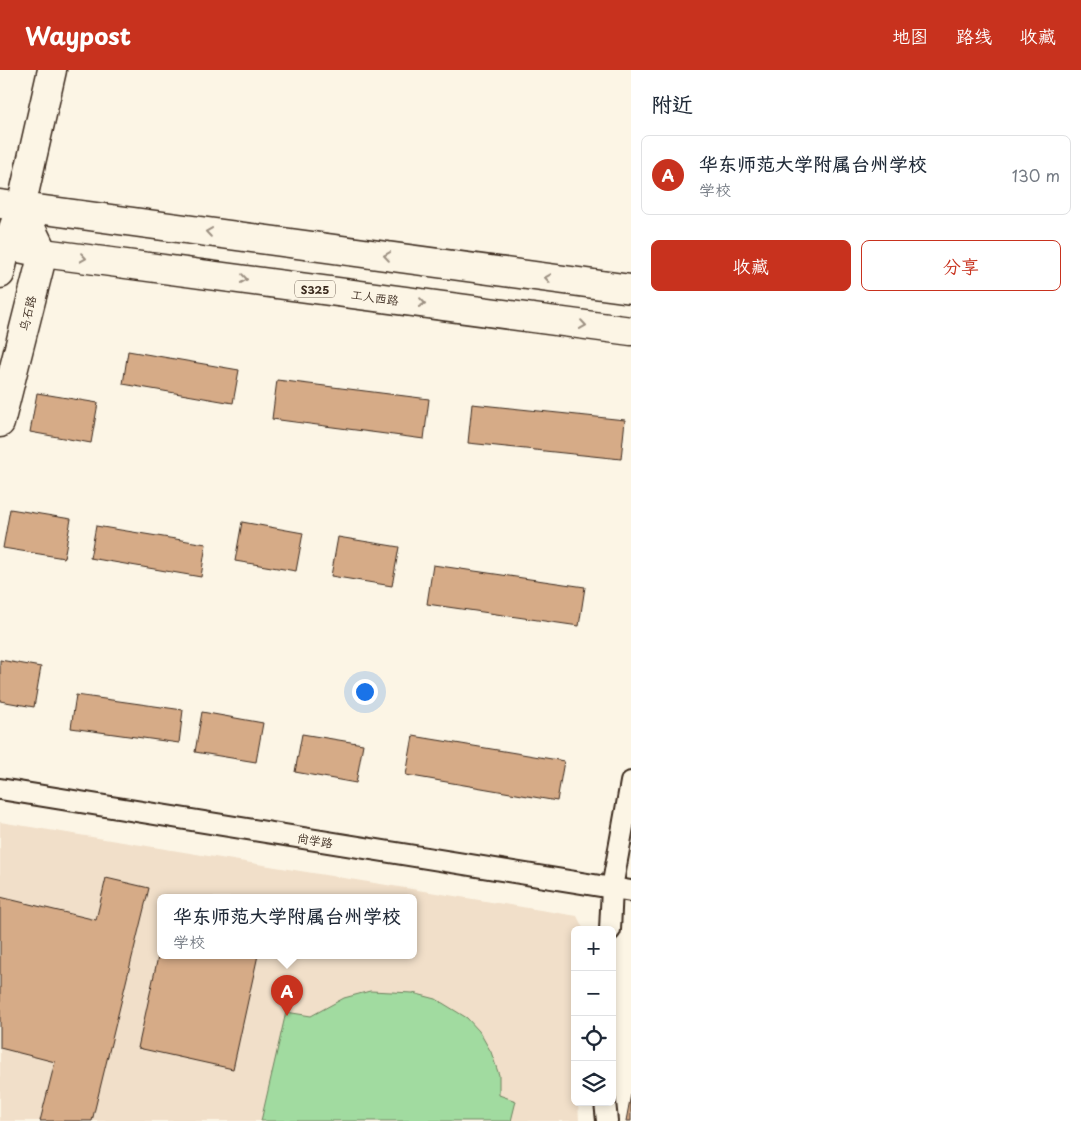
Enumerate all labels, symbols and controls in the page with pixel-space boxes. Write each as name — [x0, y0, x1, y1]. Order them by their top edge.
text: Waypost — [25, 17, 131, 53]
text: 地图 — [892, 22, 928, 49]
text: 路线 — [956, 22, 992, 49]
text: 收藏 — [1020, 22, 1056, 49]
text: 附近 — [651, 87, 693, 119]
text: 华东师范大学附属台州学校 — [699, 149, 927, 177]
text: A — [662, 163, 674, 187]
text: 130 m — [1012, 163, 1060, 187]
text: 学校 — [699, 177, 731, 201]
one-way arrow — [204, 227, 212, 238]
button: 收藏 — [651, 240, 851, 291]
button: 分享 — [861, 240, 1061, 291]
one-way arrow — [383, 251, 391, 262]
one-way arrow — [79, 252, 87, 263]
one-way arrow — [544, 273, 552, 283]
one-way arrow — [239, 274, 248, 284]
road number: S325 — [295, 280, 335, 298]
street label: 工人西路 — [350, 285, 400, 309]
street label: 乌石路 — [14, 293, 40, 333]
one-way arrow — [418, 298, 426, 308]
one-way arrow — [579, 319, 587, 330]
your location — [352, 679, 378, 705]
street label: 尚学路 — [296, 828, 334, 852]
popup — [157, 894, 417, 959]
text: 华东师范大学附属台州学校 — [173, 901, 401, 929]
map controls — [571, 926, 616, 1106]
button: + — [571, 926, 616, 971]
text: 学校 — [173, 929, 205, 953]
button: − — [571, 971, 616, 1016]
pin: A — [271, 975, 303, 1016]
button: locate — [571, 1016, 616, 1061]
button: layers — [571, 1061, 616, 1106]

